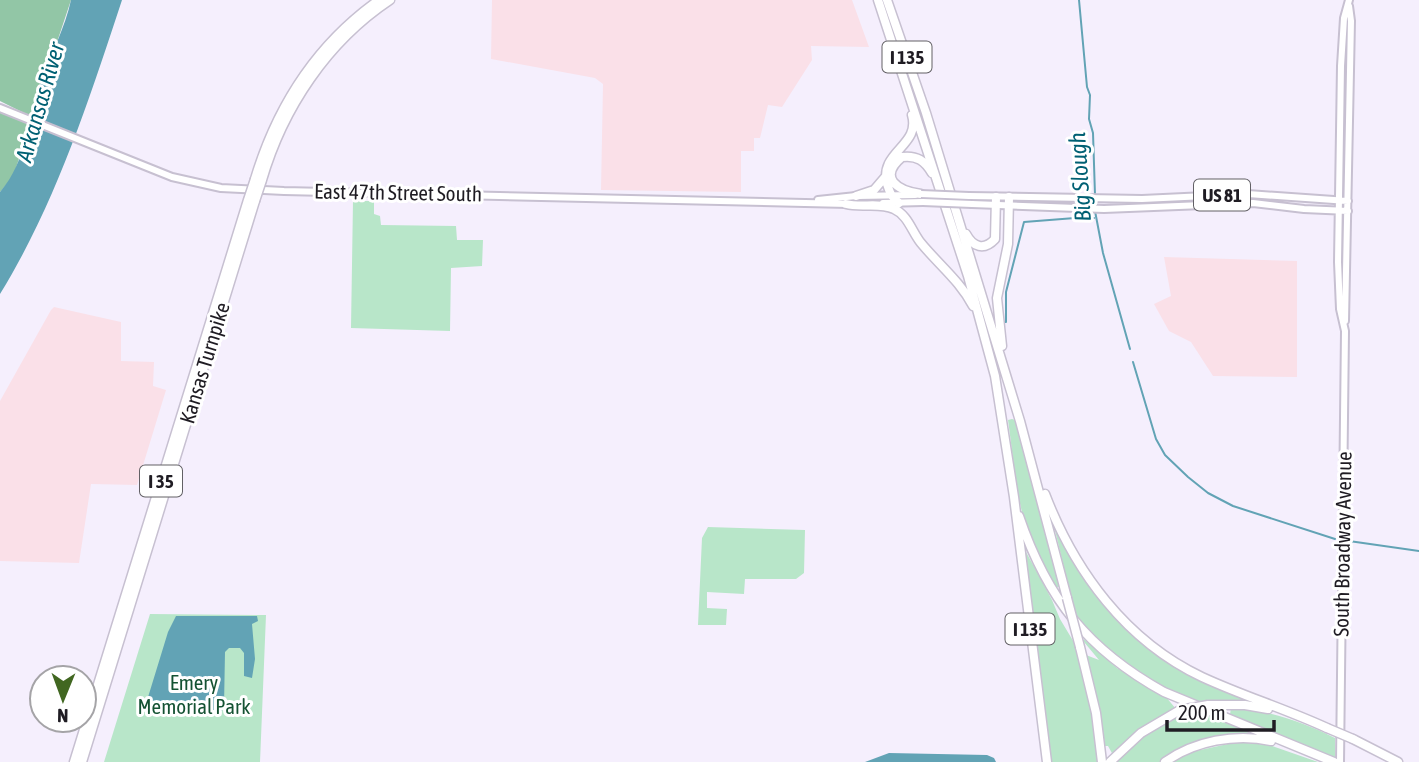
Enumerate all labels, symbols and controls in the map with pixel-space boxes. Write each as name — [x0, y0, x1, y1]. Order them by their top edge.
water label: Arkansas River — [10, 38, 70, 166]
road number: I 135 — [883, 41, 932, 72]
water label: Big Slough — [1064, 131, 1096, 223]
street label: East 47th Street South — [314, 179, 482, 205]
road number: US 81 — [1194, 180, 1250, 210]
street label: Kansas Turnpike — [174, 299, 234, 426]
street label: South Broadway Avenue — [1328, 451, 1356, 637]
road number: I 35 — [140, 466, 182, 496]
road number: I 135 — [1006, 614, 1054, 644]
north arrow — [28, 664, 98, 734]
park label: Emery Memorial Park — [138, 670, 250, 718]
scale bar — [1167, 688, 1274, 732]
text: 200 m — [1178, 700, 1226, 724]
text: N — [57, 705, 69, 727]

